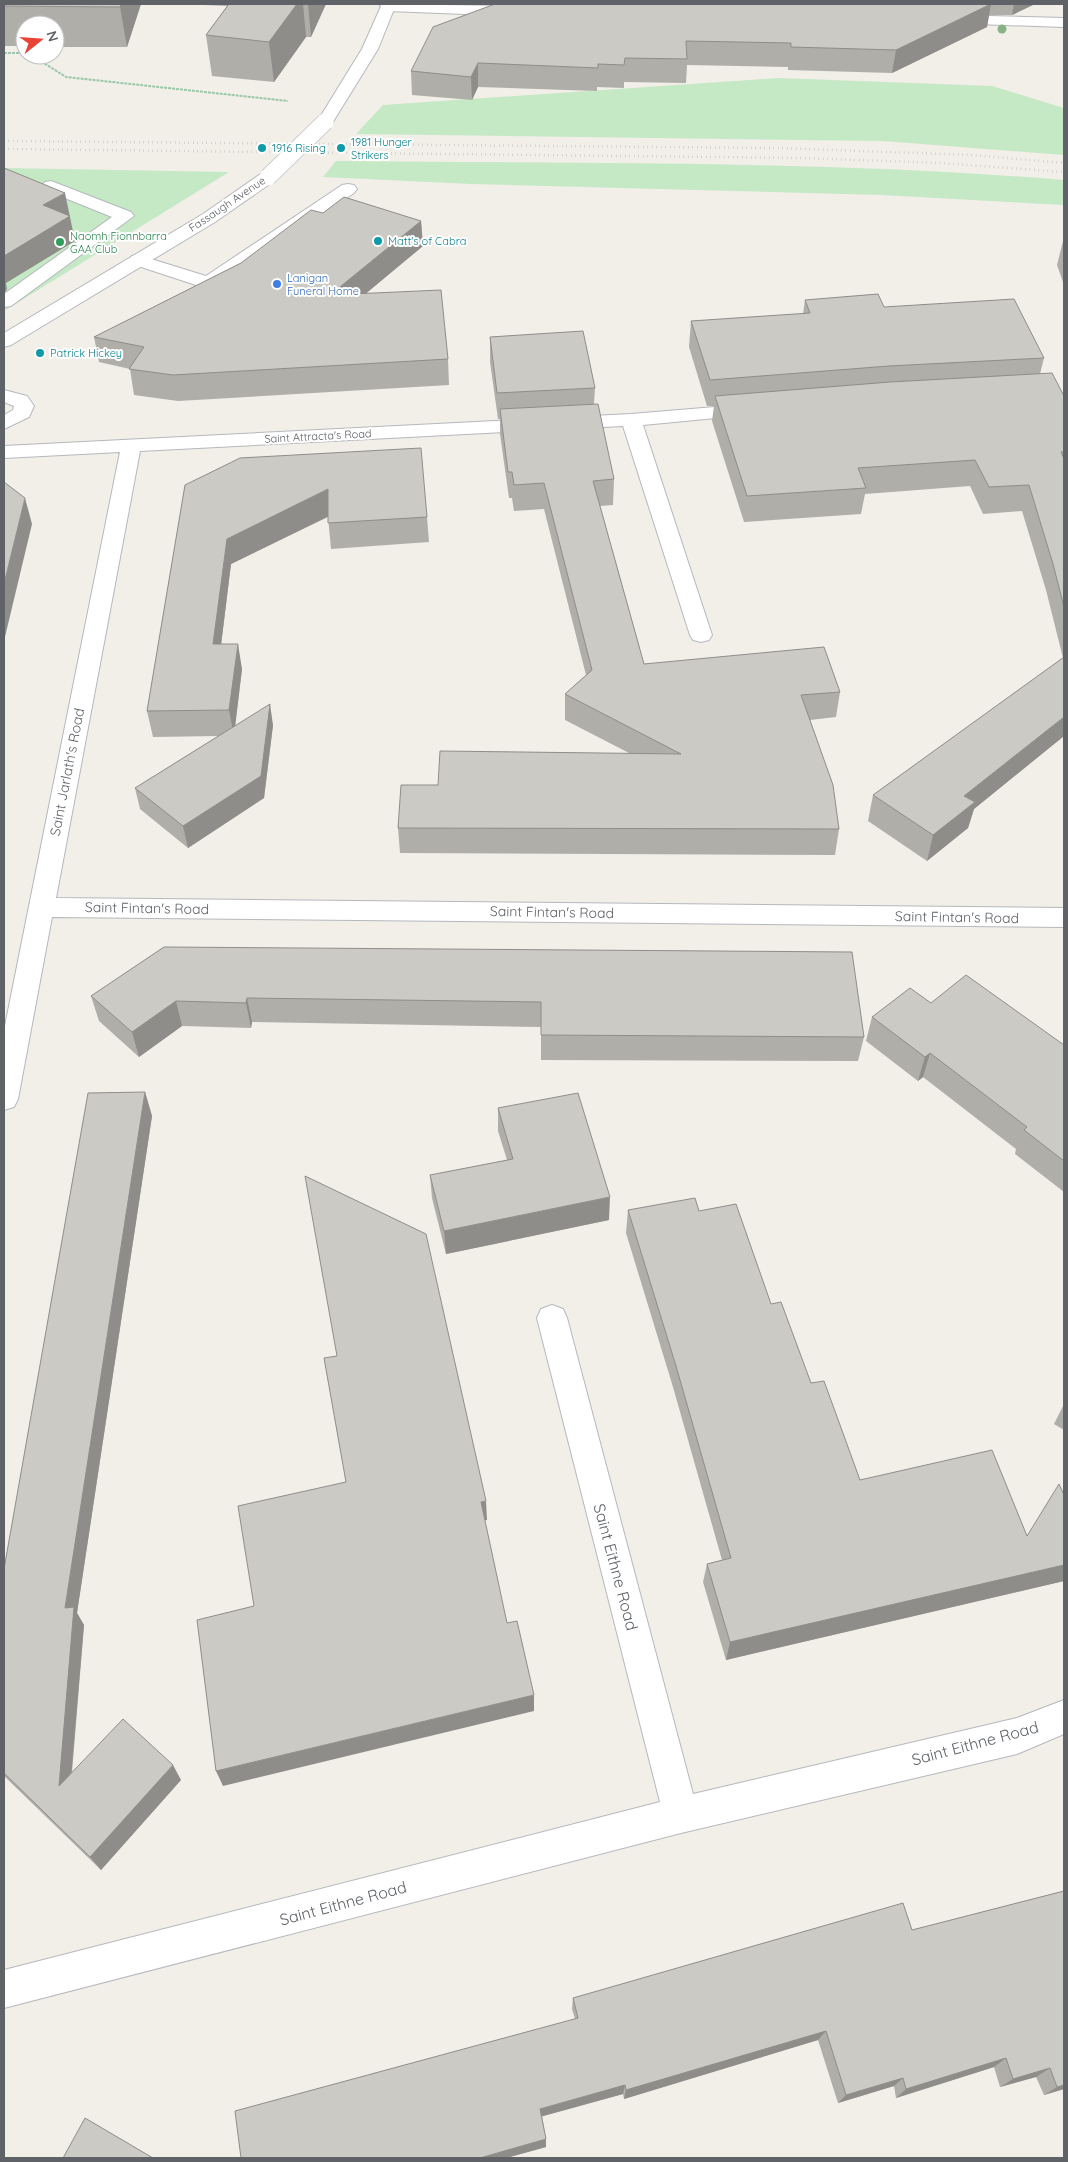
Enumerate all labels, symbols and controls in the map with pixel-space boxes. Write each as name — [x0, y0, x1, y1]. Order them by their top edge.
north arrow — [15, 15, 65, 65]
text: N — [42, 29, 63, 44]
place label: 1981 Hunger Strikers — [351, 135, 413, 162]
place label: 1916 Rising — [272, 141, 326, 155]
marker: 1916 Rising — [256, 142, 268, 154]
marker: 1981 Hunger Strikers — [335, 142, 347, 154]
street label: Fassaugh Avenue — [186, 173, 268, 235]
place label: Naomh Fionnbarra GAA Club — [70, 229, 167, 256]
place label: Matt's of Cabra — [388, 234, 466, 248]
marker: Matt's of Cabra — [372, 235, 384, 247]
marker: Naomh Fionnbarra GAA Club — [54, 236, 66, 248]
place label: Lanigan Funeral Home — [287, 271, 359, 298]
marker: Lanigan Funeral Home — [271, 278, 283, 290]
place label: Patrick Hickey — [50, 346, 122, 360]
marker: Patrick Hickey — [34, 347, 46, 359]
street label: Saint Attracta's Road — [264, 426, 372, 446]
street label: Saint Jarlath's Road — [46, 706, 88, 838]
street label: Saint Fintan's Road — [85, 898, 209, 918]
street label: Saint Fintan's Road — [490, 902, 614, 922]
street label: Saint Fintan's Road — [895, 907, 1019, 927]
street label: Saint Eithne Road — [589, 1501, 643, 1633]
street label: Saint Eithne Road — [909, 1716, 1041, 1770]
street label: Saint Eithne Road — [277, 1876, 409, 1930]

